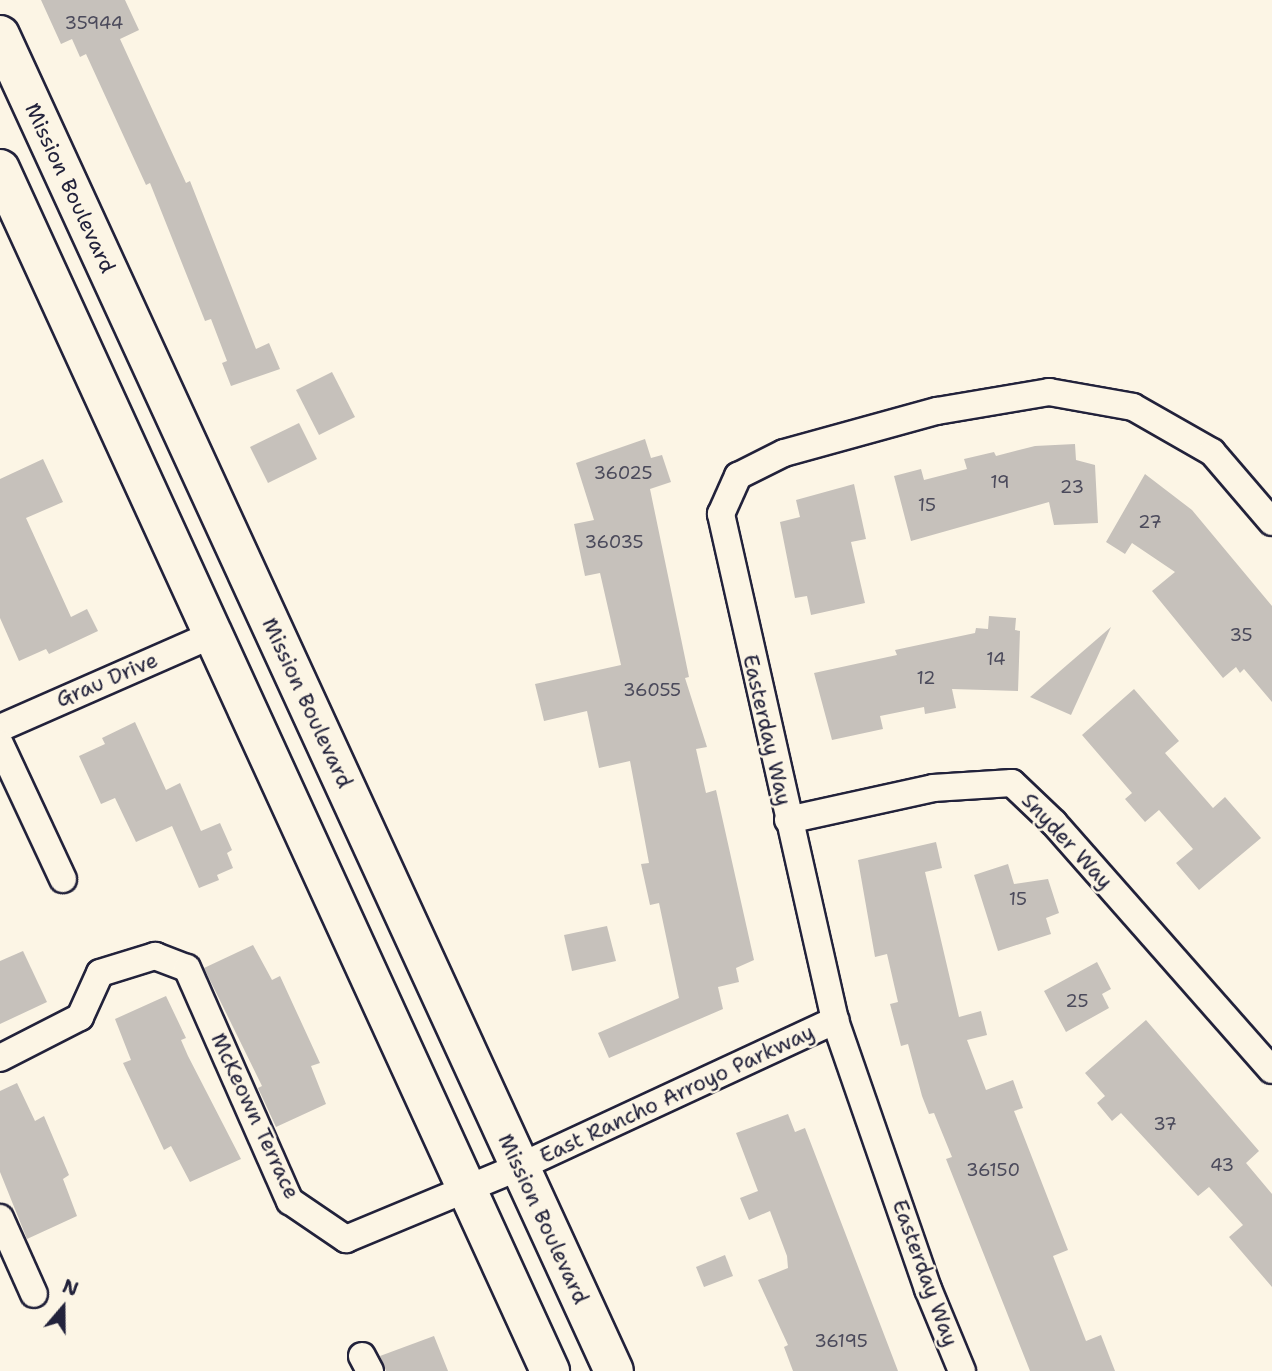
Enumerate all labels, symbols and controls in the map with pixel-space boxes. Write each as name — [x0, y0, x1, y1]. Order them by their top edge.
house number: 35944 — [65, 12, 123, 34]
street label: Mission Boulevard — [20, 99, 120, 277]
house number: 36025 — [593, 462, 653, 484]
house number: 19 — [990, 471, 1010, 493]
house number: 23 — [1060, 476, 1084, 498]
house number: 15 — [918, 494, 936, 516]
house number: 27 — [1138, 511, 1162, 533]
house number: 36035 — [584, 531, 644, 553]
street label: Mission Boulevard — [257, 614, 357, 792]
house number: 35 — [1229, 624, 1253, 646]
street label: Grau Drive — [52, 647, 162, 713]
house number: 14 — [986, 648, 1006, 670]
street label: Easterday Way — [737, 652, 797, 808]
house number: 12 — [916, 667, 936, 689]
house number: 36055 — [623, 679, 681, 701]
street label: Snyder Way — [1016, 788, 1118, 894]
house number: 15 — [1009, 888, 1027, 910]
house number: 25 — [1065, 990, 1089, 1012]
street label: East Rancho Arroyo Parkway — [536, 1019, 818, 1169]
street label: McKeown Terrace — [206, 1029, 304, 1203]
house number: 37 — [1153, 1113, 1177, 1135]
street label: Mission Boulevard — [493, 1130, 593, 1308]
house number: 43 — [1210, 1154, 1234, 1176]
house number: 36150 — [966, 1159, 1020, 1181]
street label: Easterday Way — [887, 1196, 963, 1350]
north arrow — [28, 1273, 98, 1343]
text: N — [59, 1273, 82, 1302]
house number: 36195 — [814, 1330, 868, 1352]

